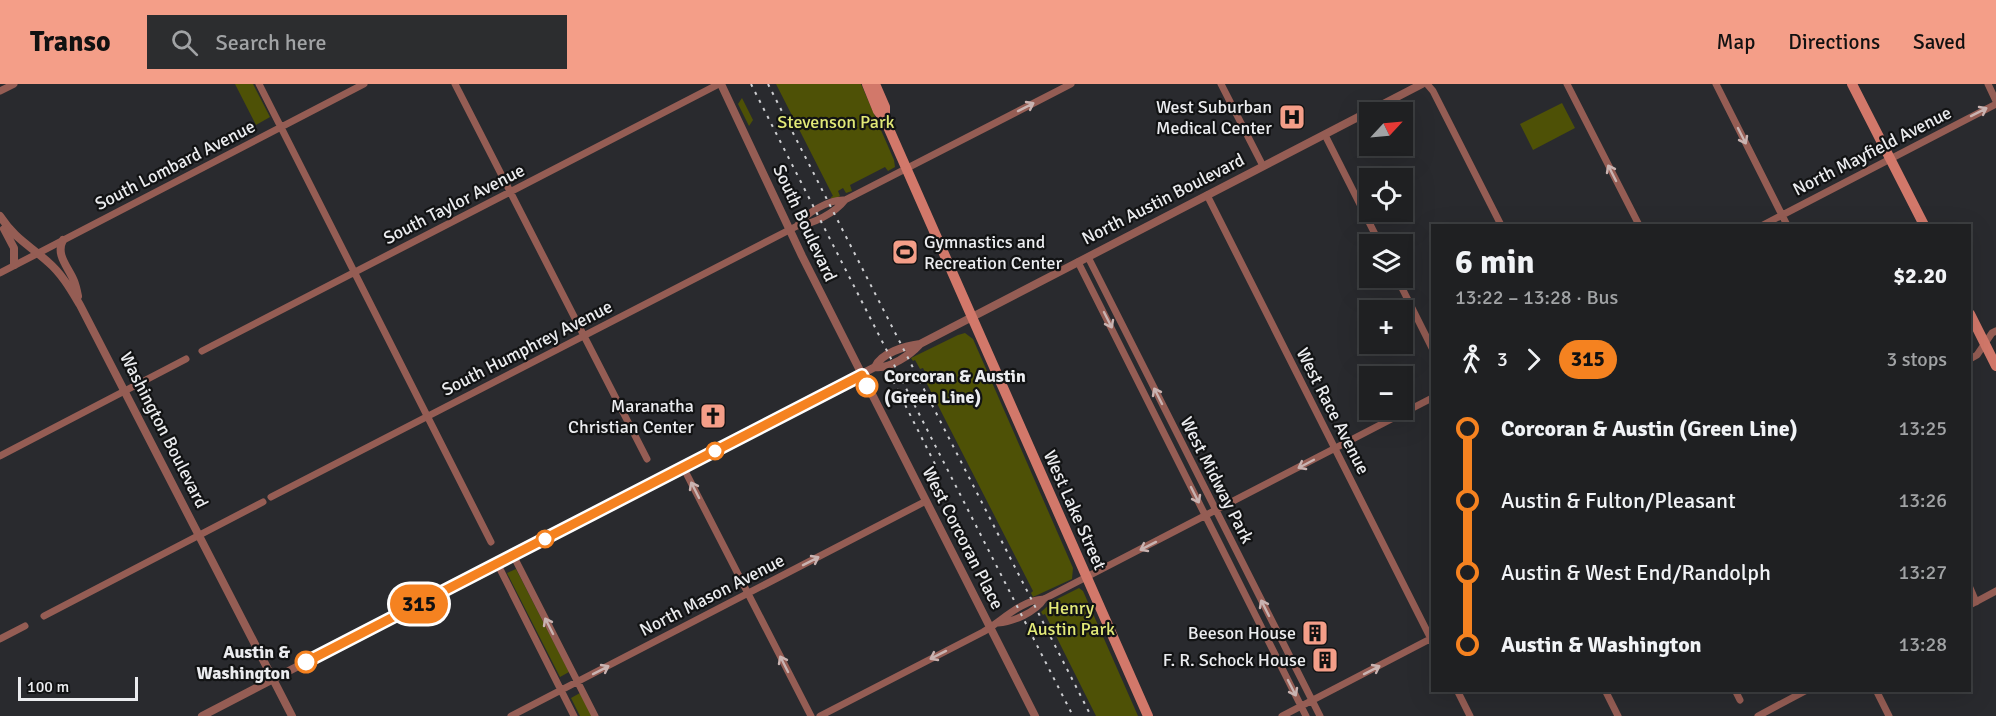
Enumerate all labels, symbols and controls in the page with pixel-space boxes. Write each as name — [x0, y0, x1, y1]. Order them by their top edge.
search box — [147, 15, 567, 69]
text: Transo — [30, 25, 111, 59]
icon: search — [168, 26, 201, 59]
text: Search here — [216, 29, 326, 56]
text: Map — [1717, 29, 1755, 55]
text: Directions — [1788, 29, 1880, 55]
text: Saved — [1913, 29, 1966, 55]
place label: West Suburban Medical Center — [1156, 96, 1272, 139]
one-way arrow — [1017, 101, 1034, 113]
street label: North Mayfield Avenue — [1789, 101, 1955, 201]
hospital icon: West Suburban Medical Center — [1277, 102, 1307, 132]
north arrow — [1359, 102, 1413, 156]
map controls — [1359, 102, 1413, 420]
one-way arrow — [1970, 106, 1988, 118]
park label: Stevenson Park — [777, 111, 895, 133]
street label: South Lombard Avenue — [91, 115, 259, 215]
one-way arrow — [1737, 127, 1748, 145]
street label: North Austin Boulevard — [1078, 148, 1248, 250]
street label: South Taylor Avenue — [380, 159, 528, 249]
street label: South Boulevard — [768, 161, 842, 285]
one-way arrow — [1606, 165, 1618, 182]
button: locate — [1359, 168, 1413, 222]
place label: Gymnastics and Recreation Center — [924, 231, 1062, 274]
button: layers — [1359, 234, 1413, 288]
sports icon: Gymnastics and Recreation Center — [890, 237, 920, 267]
text: 6 min — [1455, 242, 1535, 283]
text: $2.20 — [1893, 262, 1947, 289]
text: 13:22 – 13:28 · Bus — [1455, 285, 1618, 310]
street label: South Humphrey Avenue — [438, 295, 616, 401]
button: + — [1359, 300, 1413, 354]
one-way arrow — [1102, 311, 1114, 329]
icon: walk — [1455, 343, 1488, 376]
icon: forward — [1517, 343, 1550, 376]
street label: West Race Avenue — [1292, 344, 1374, 478]
text: 315 — [1571, 346, 1605, 372]
text: 3 — [1497, 347, 1508, 372]
text: 3 stops — [1886, 347, 1947, 372]
street label: Washington Boulevard — [115, 348, 213, 512]
place label: Corcoran & Austin (Green Line) — [884, 365, 1026, 408]
button: − — [1359, 366, 1413, 420]
marker: Corcoran & Austin (Green Line) — [856, 375, 878, 397]
one-way arrow — [1152, 387, 1164, 405]
place label: Maranatha Christian Center — [568, 395, 694, 438]
church icon: Maranatha Christian Center — [698, 401, 728, 431]
street label: West Midway Park — [1176, 413, 1258, 547]
text: Corcoran & Austin (Green Line) — [1501, 415, 1798, 442]
text: 13:25 — [1898, 416, 1947, 441]
unlabelled marker — [706, 442, 724, 460]
street label: West Lake Street — [1039, 447, 1111, 573]
one-way arrow — [1298, 459, 1316, 470]
street label: West Corcoran Place — [918, 463, 1008, 613]
one-way arrow — [689, 482, 700, 500]
one-way arrow — [1190, 485, 1201, 503]
text: Austin & Fulton/Pleasant — [1501, 487, 1736, 514]
text: 13:26 — [1898, 488, 1947, 513]
unlabelled marker — [536, 530, 554, 548]
one-way arrow — [1139, 540, 1157, 552]
street label: North Mason Avenue — [636, 549, 788, 641]
one-way arrow — [802, 554, 820, 566]
text: Austin & West End/Randolph — [1501, 559, 1771, 586]
text: 13:27 — [1898, 560, 1947, 585]
line badge: 315 — [384, 584, 454, 624]
text: 315 — [402, 591, 436, 617]
park label: Henry Austin Park — [1027, 597, 1115, 640]
one-way arrow — [1259, 599, 1270, 617]
one-way arrow — [543, 618, 554, 636]
building icon: Beeson House — [1300, 618, 1330, 648]
place label: Beeson House — [1188, 622, 1296, 644]
text: Austin & Washington — [1501, 631, 1702, 658]
text: 13:28 — [1898, 632, 1947, 657]
place label: Austin & Washington — [197, 641, 290, 684]
building icon: F. R. Schock House — [1310, 645, 1340, 675]
one-way arrow — [930, 649, 947, 661]
place label: F. R. Schock House — [1163, 649, 1306, 671]
marker: Austin & Washington — [295, 651, 317, 673]
one-way arrow — [778, 655, 789, 673]
one-way arrow — [591, 664, 609, 675]
one-way arrow — [1362, 664, 1380, 675]
scale bar — [18, 674, 138, 702]
text: 100 m — [27, 677, 69, 697]
one-way arrow — [1286, 679, 1298, 697]

